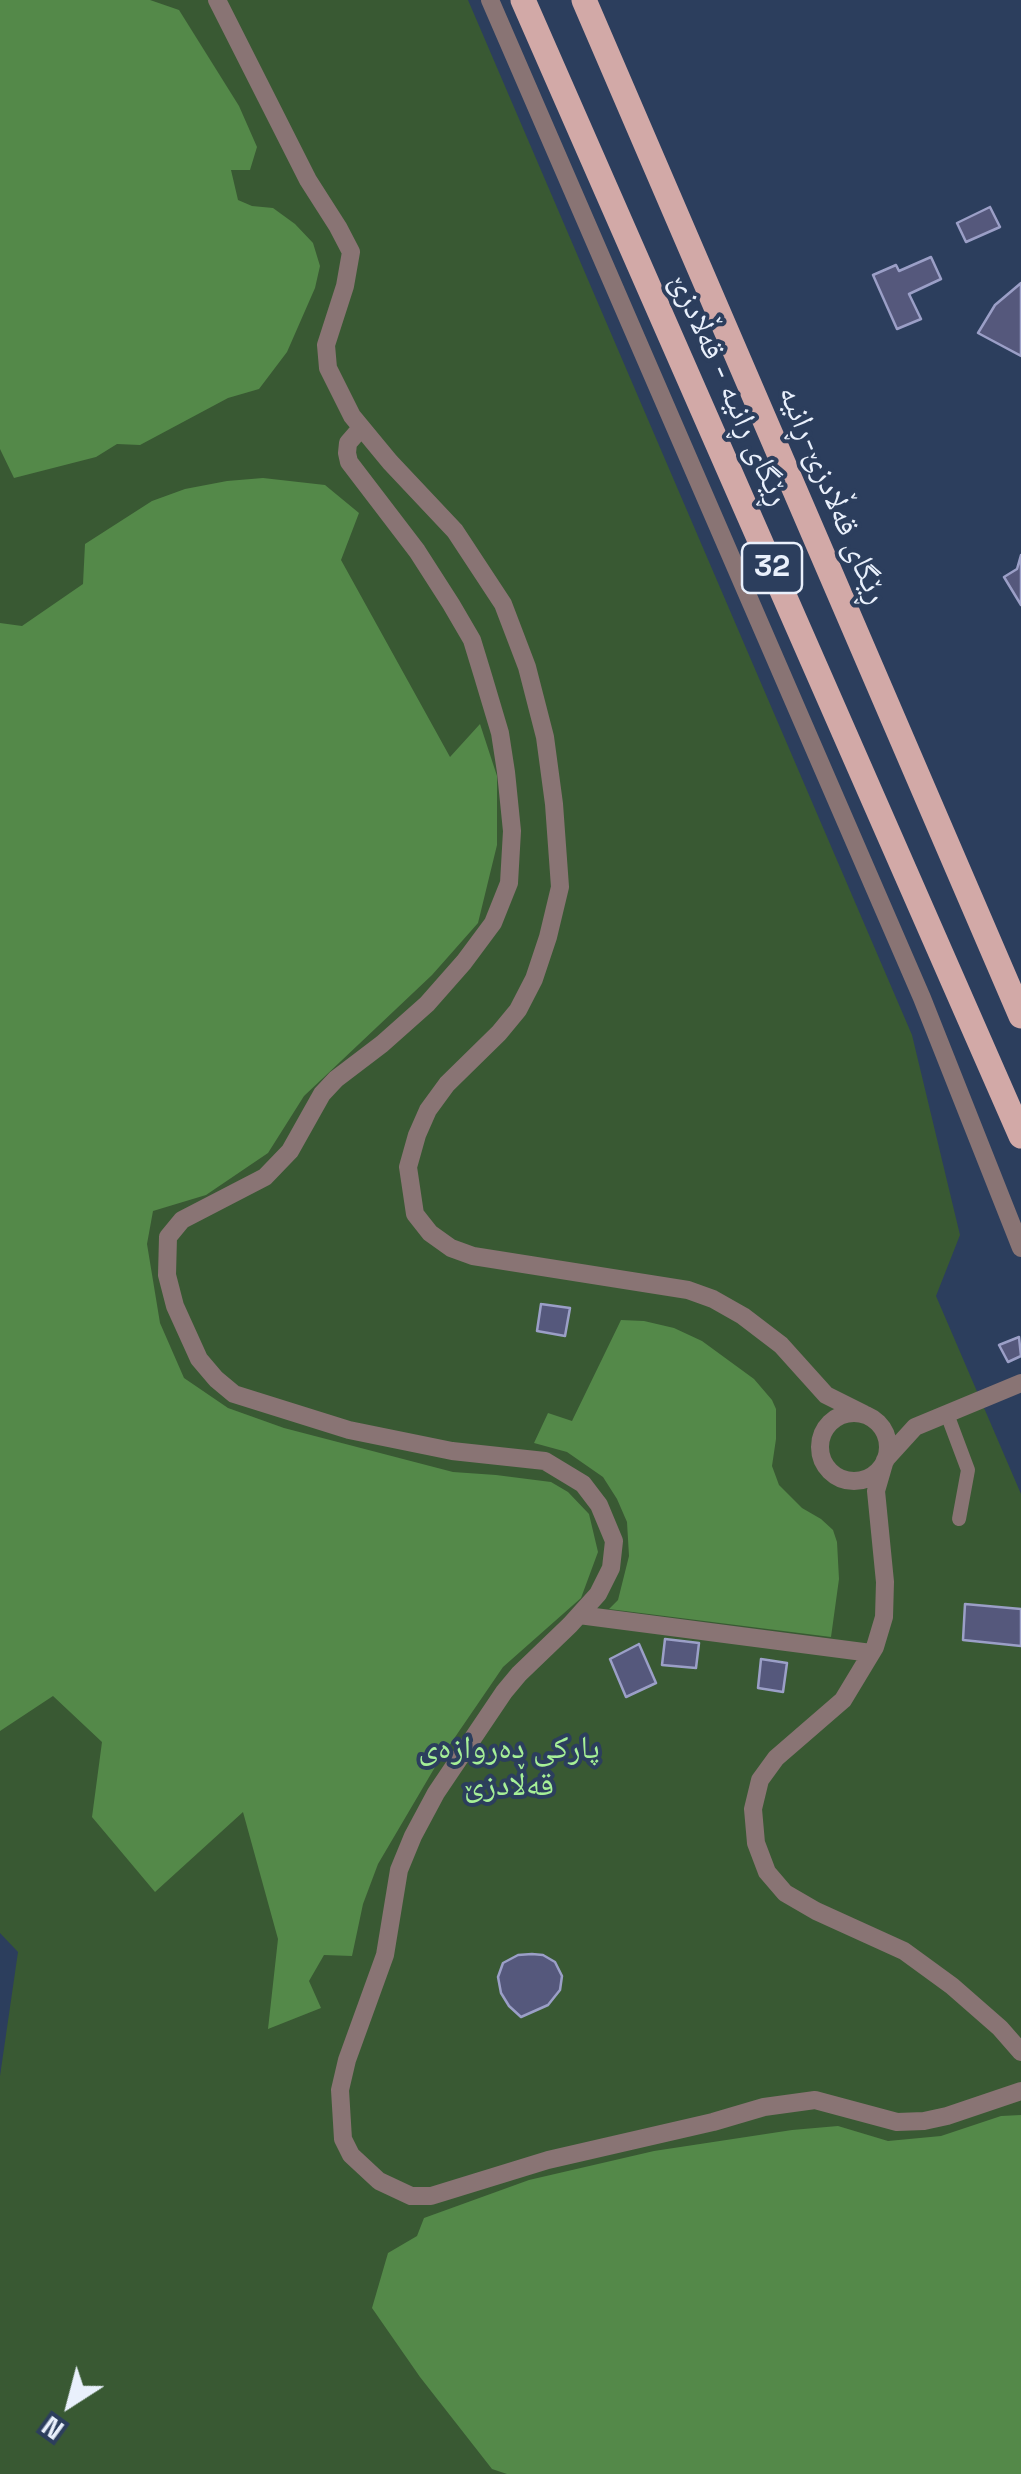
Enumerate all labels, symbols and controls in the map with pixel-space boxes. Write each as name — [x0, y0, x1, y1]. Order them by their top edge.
street label: ڕێگای ڕانیە - قەڵادزێ — [661, 268, 797, 512]
street label: ڕێگای قەڵادزێ-ڕانیە — [769, 380, 895, 610]
road number: 32 — [742, 543, 802, 593]
park label: پارکی دەروازەی قەڵادزێ — [418, 1730, 600, 1805]
north arrow — [20, 2354, 120, 2454]
text: N — [34, 2408, 71, 2448]

